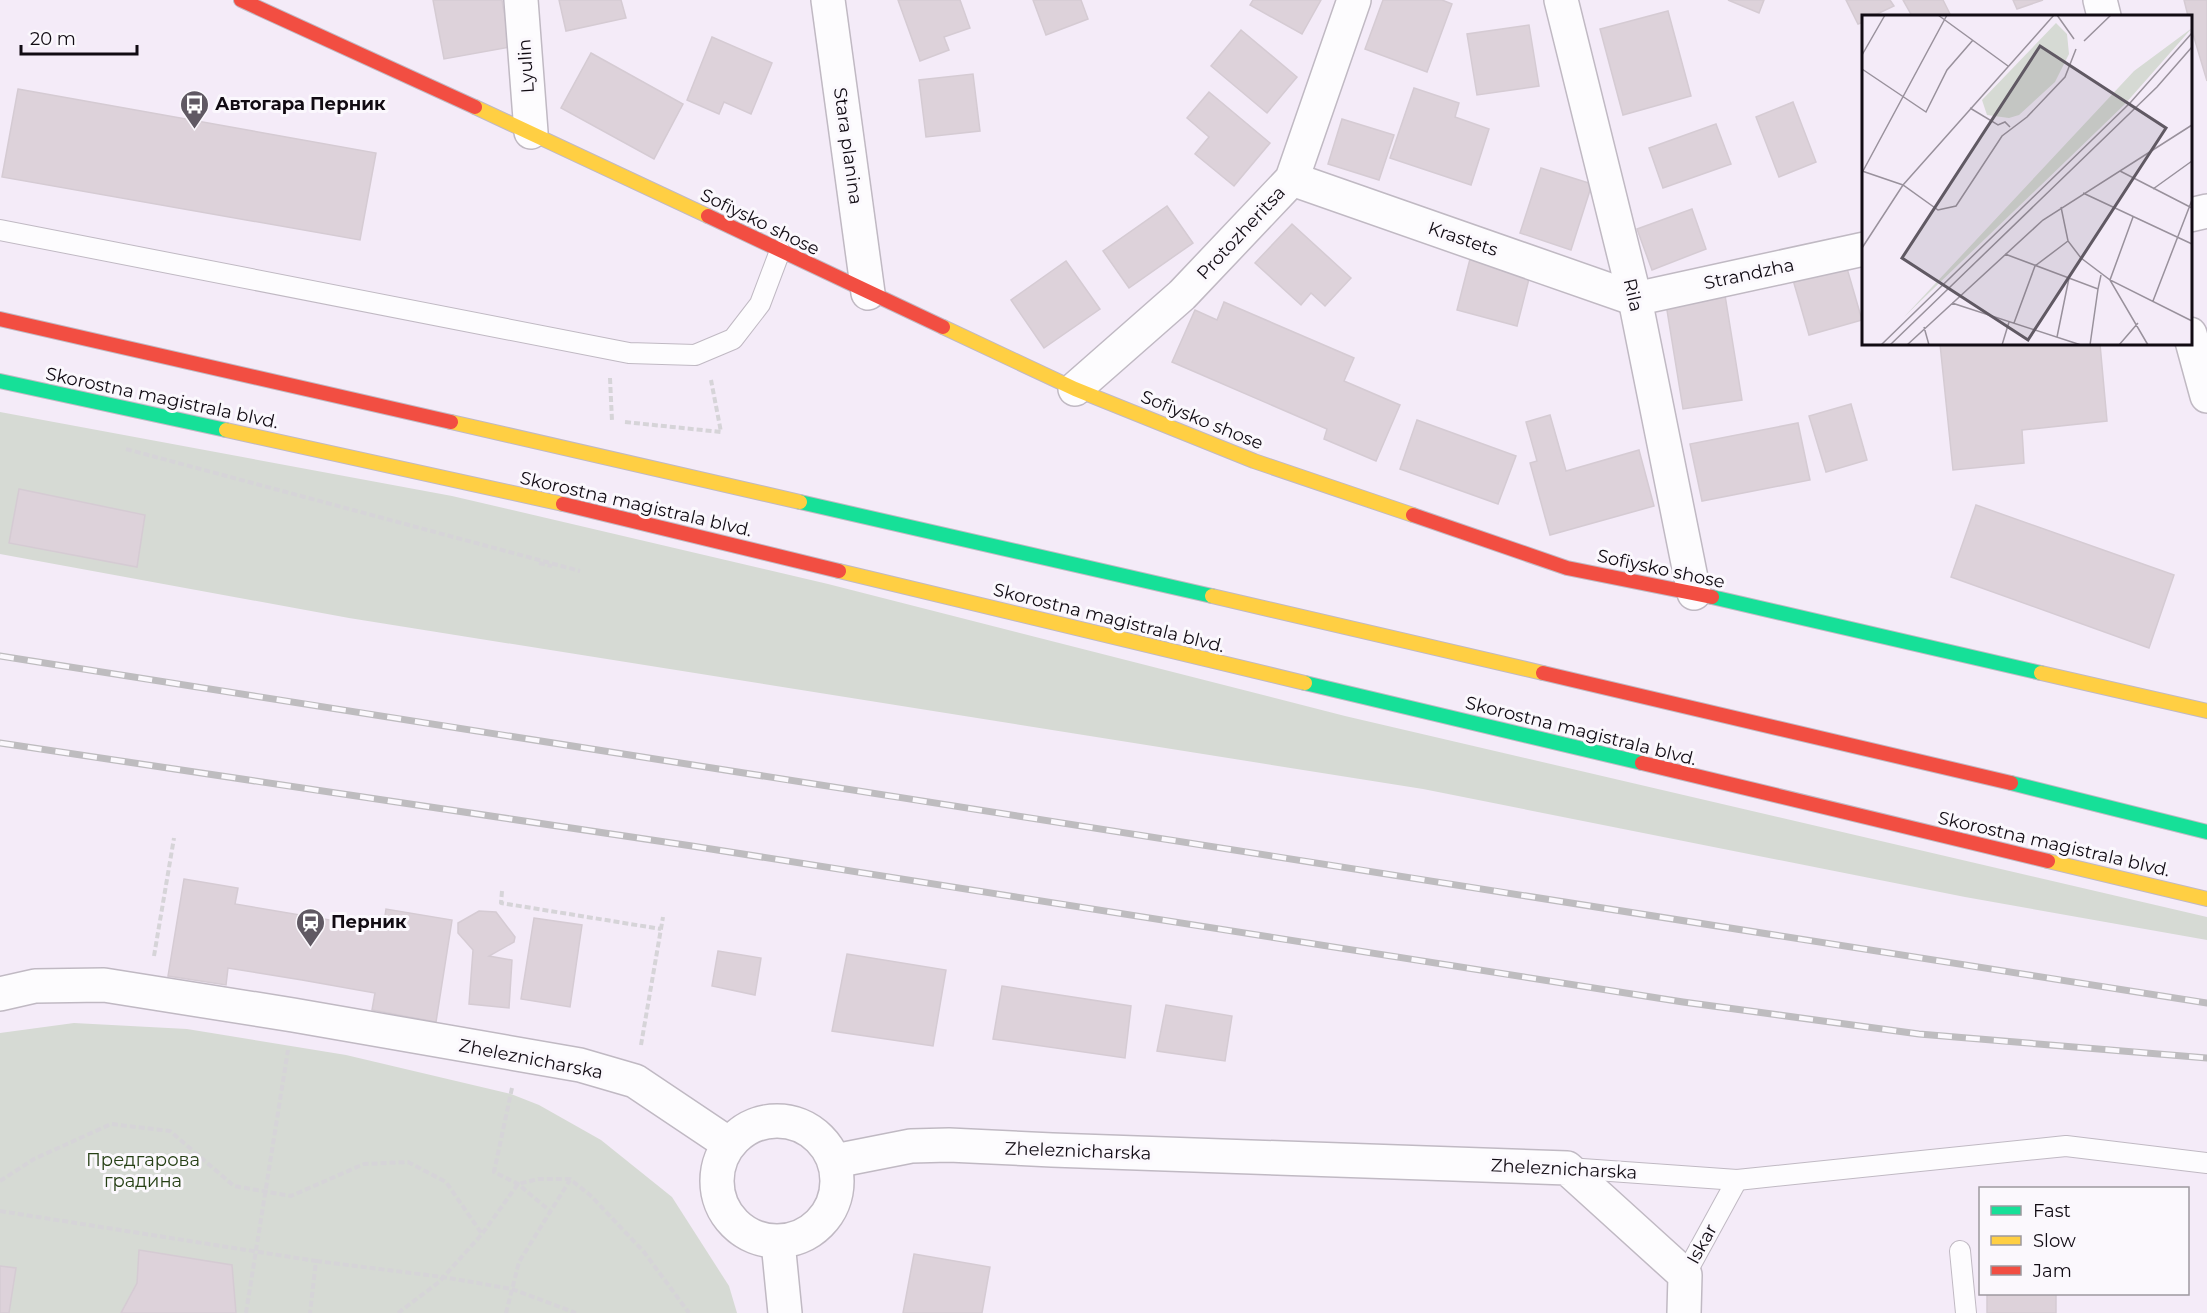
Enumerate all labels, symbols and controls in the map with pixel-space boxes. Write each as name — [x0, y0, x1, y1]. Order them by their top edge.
inset map — [1862, 15, 2192, 345]
scale bar — [21, 18, 136, 56]
text: 20 m — [30, 28, 76, 50]
street label: Lyulin — [513, 38, 539, 94]
street label: Stara planina — [829, 86, 867, 206]
bus stop icon: Автогара Перник — [178, 88, 210, 130]
place label: Автогара Перник — [215, 93, 386, 115]
street label: Protozheritsa — [1192, 182, 1290, 284]
street label: Sofiysko shose — [697, 184, 823, 260]
street label: Krastets — [1425, 217, 1501, 261]
street label: Strandzha — [1702, 254, 1796, 294]
street label: Rila — [1619, 276, 1647, 314]
street label: Skorostna magistrala blvd. — [44, 363, 280, 433]
street label: Sofiysko shose — [1138, 385, 1266, 455]
street label: Skorostna magistrala blvd. — [518, 467, 754, 541]
street label: Sofiysko shose — [1595, 545, 1727, 593]
street label: Skorostna magistrala blvd. — [991, 579, 1227, 657]
street label: Skorostna magistrala blvd. — [1463, 692, 1699, 770]
street label: Skorostna magistrala blvd. — [1936, 807, 2172, 881]
station icon: Перник — [294, 906, 326, 948]
place label: Перник — [331, 911, 407, 933]
street label: Zheleznicharska — [457, 1034, 605, 1084]
street label: Zheleznicharska — [1004, 1137, 1152, 1165]
park label: Предгарова градина — [86, 1149, 200, 1192]
street label: Zheleznicharska — [1490, 1154, 1638, 1184]
legend — [1979, 1187, 2189, 1295]
text: Fast — [2033, 1200, 2071, 1222]
street label: Iskar — [1682, 1220, 1722, 1268]
text: Slow — [2033, 1230, 2076, 1252]
text: Jam — [2032, 1260, 2072, 1282]

